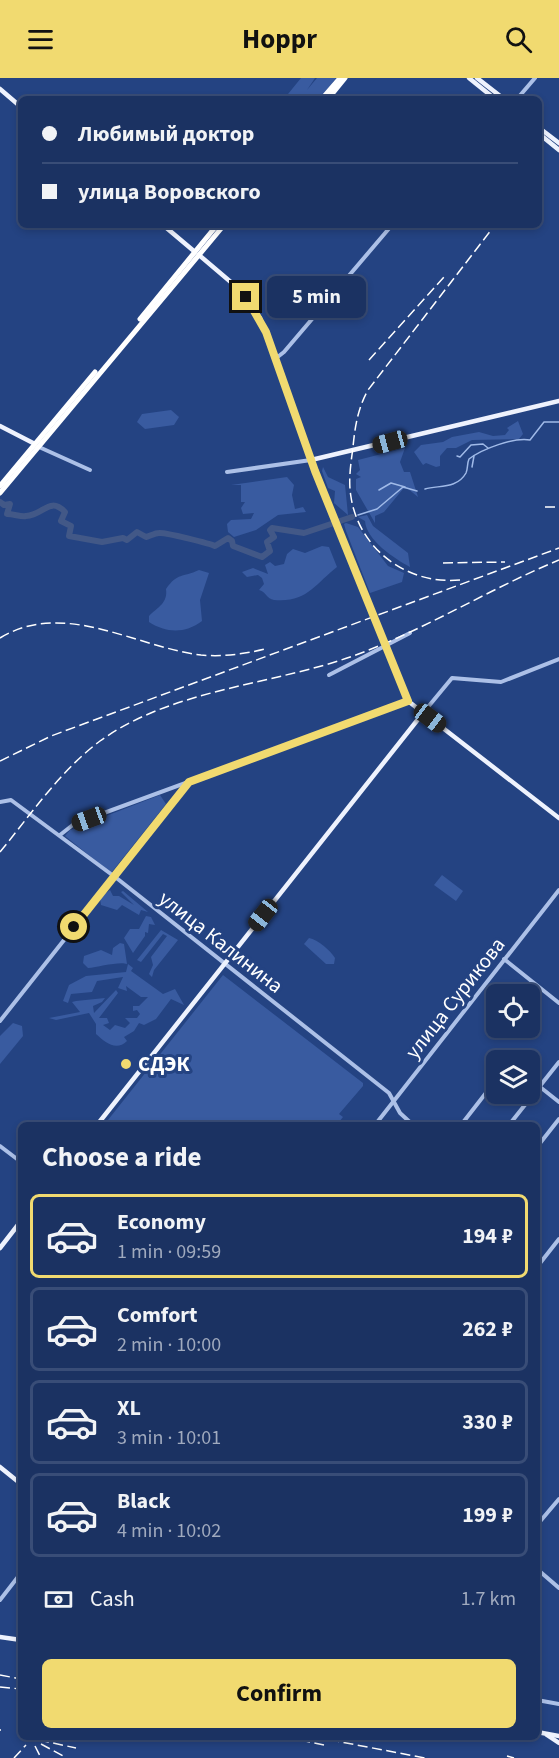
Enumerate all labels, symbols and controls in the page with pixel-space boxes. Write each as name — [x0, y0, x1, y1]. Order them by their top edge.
text: Hoppr — [242, 20, 317, 59]
icon: menu — [24, 23, 57, 56]
icon: search — [502, 23, 535, 56]
text: Любимый доктор — [78, 118, 254, 150]
text: улица Воровского — [78, 176, 261, 208]
callout: 5 min — [267, 276, 366, 318]
route end — [232, 283, 259, 310]
text: 5 min — [292, 283, 341, 311]
car — [370, 429, 410, 455]
car — [410, 700, 450, 736]
car — [69, 804, 109, 834]
street label: улица Калинина — [152, 884, 290, 1000]
car — [245, 895, 281, 935]
route start — [60, 913, 87, 940]
street label: улица Сурикова — [398, 931, 512, 1065]
map controls — [486, 984, 540, 1104]
button: locate — [486, 984, 540, 1038]
place label: СДЭК — [138, 1049, 191, 1079]
button: layers — [486, 1050, 540, 1104]
marker: СДЭК — [119, 1057, 133, 1071]
text: Choose a ride — [42, 1138, 202, 1177]
text: Economy — [117, 1206, 206, 1238]
icon: car — [45, 1209, 99, 1263]
text: 194 ₽ — [462, 1220, 513, 1252]
text: 1 min · 09:59 — [117, 1238, 221, 1266]
text: Comfort — [117, 1299, 198, 1331]
icon: car — [45, 1302, 99, 1356]
text: 262 ₽ — [462, 1313, 513, 1345]
text: 2 min · 10:00 — [117, 1331, 221, 1359]
text: XL — [117, 1392, 141, 1424]
icon: car — [45, 1395, 99, 1449]
text: 330 ₽ — [462, 1406, 513, 1438]
text: 3 min · 10:01 — [117, 1424, 221, 1452]
text: Black — [117, 1485, 171, 1517]
icon: car — [45, 1488, 99, 1542]
text: 199 ₽ — [462, 1499, 513, 1531]
text: 4 min · 10:02 — [117, 1517, 221, 1545]
icon: cash — [42, 1583, 75, 1616]
text: Cash — [90, 1583, 135, 1615]
text: 1.7 km — [461, 1585, 516, 1613]
button: Confirm — [42, 1659, 516, 1728]

